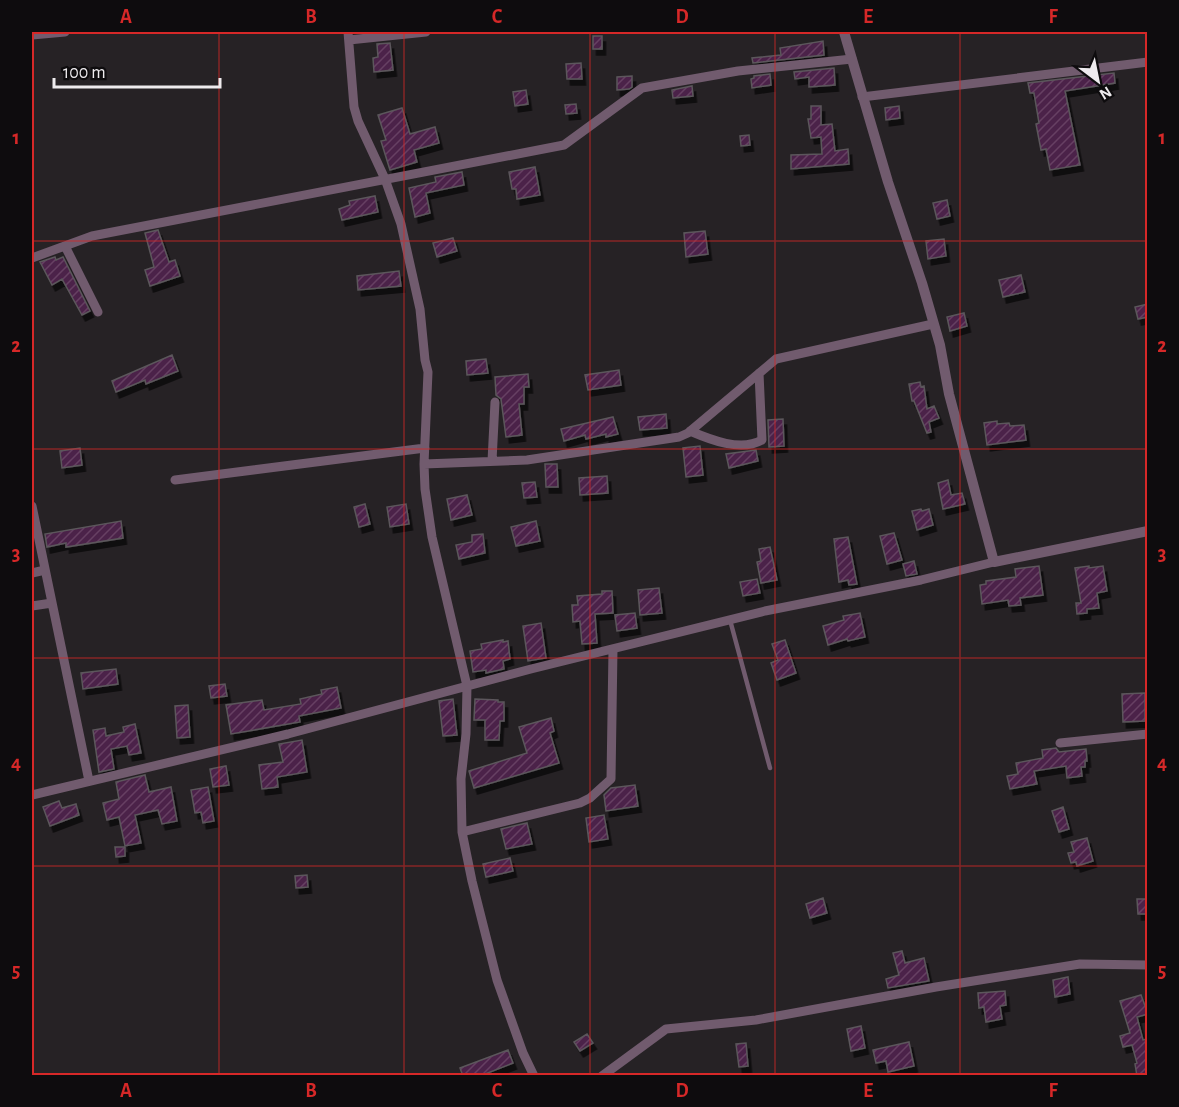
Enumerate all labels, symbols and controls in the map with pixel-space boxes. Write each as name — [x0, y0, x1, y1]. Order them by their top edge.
text: A — [120, 7, 132, 27]
text: B — [305, 7, 317, 27]
text: C — [492, 7, 503, 27]
text: D — [675, 7, 689, 27]
text: E — [863, 7, 873, 27]
text: F — [1048, 7, 1058, 27]
scale bar — [54, 51, 220, 89]
north arrow — [1068, 51, 1128, 111]
text: 100 m — [63, 64, 106, 82]
text: N — [1096, 83, 1114, 103]
text: 1 — [12, 128, 20, 148]
text: 1 — [1158, 128, 1166, 148]
text: 2 — [11, 336, 21, 356]
text: 2 — [1157, 336, 1167, 356]
text: 3 — [12, 544, 20, 564]
text: 3 — [1158, 544, 1166, 564]
text: 4 — [11, 753, 21, 773]
text: 4 — [1157, 753, 1167, 773]
text: 5 — [12, 961, 20, 981]
text: 5 — [1158, 961, 1166, 981]
text: A — [120, 1081, 132, 1101]
text: B — [305, 1081, 317, 1101]
text: C — [492, 1081, 503, 1101]
text: D — [675, 1081, 689, 1101]
text: E — [863, 1081, 873, 1101]
text: F — [1048, 1081, 1058, 1101]

